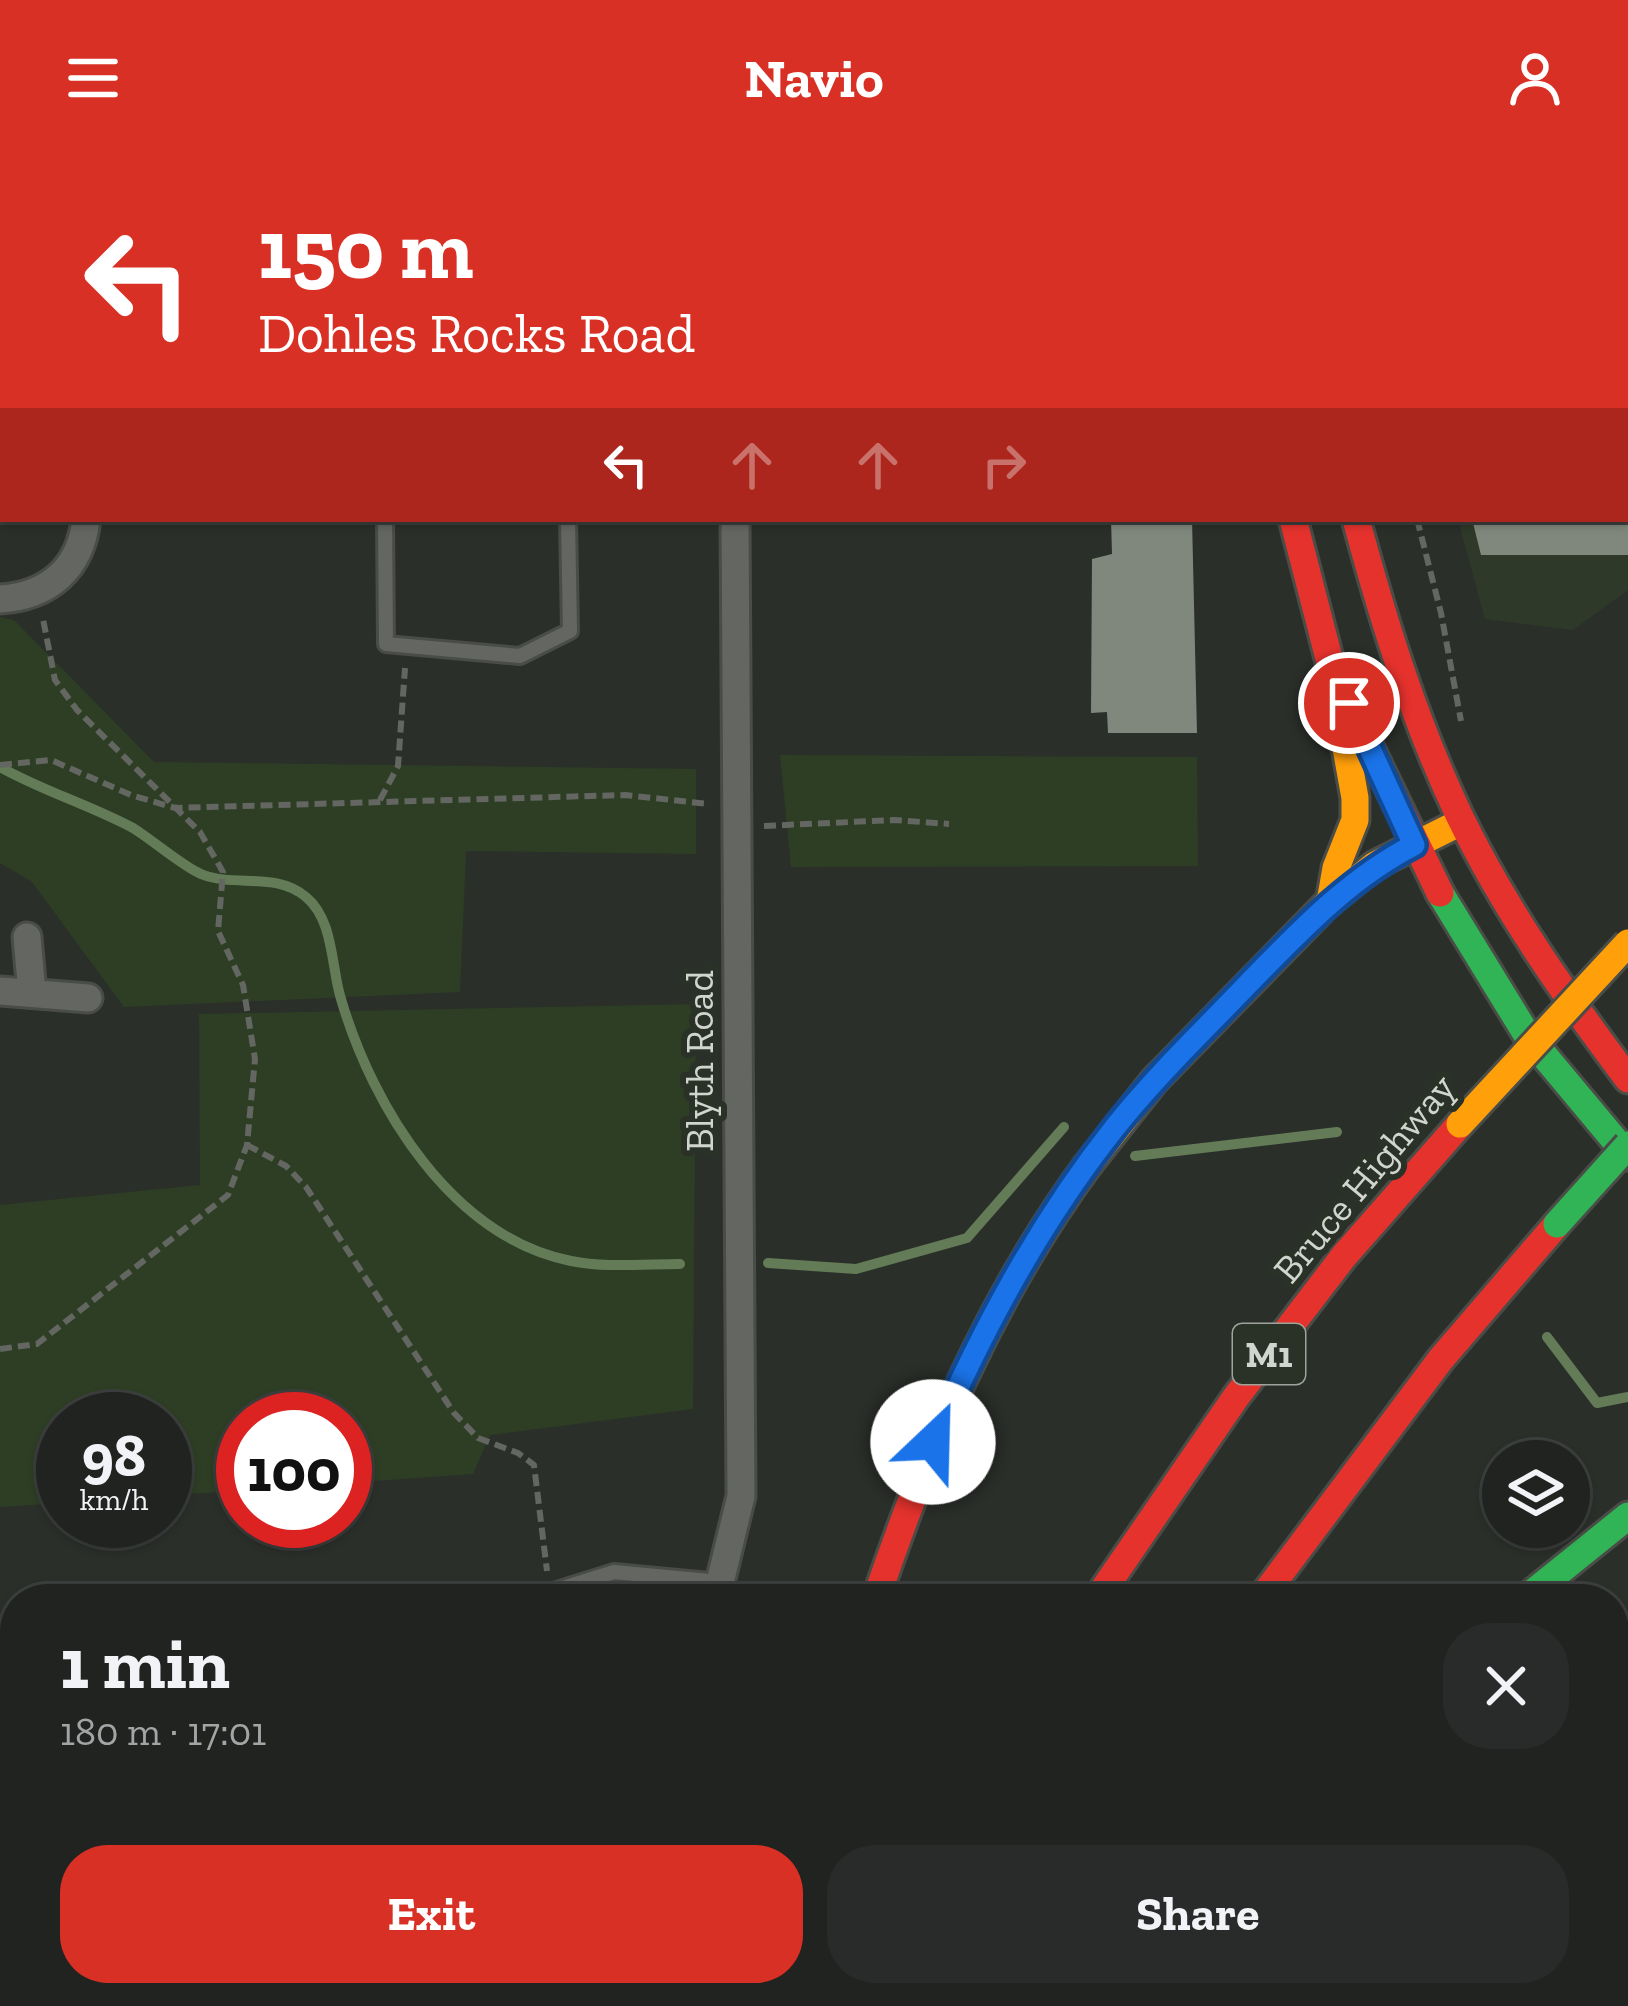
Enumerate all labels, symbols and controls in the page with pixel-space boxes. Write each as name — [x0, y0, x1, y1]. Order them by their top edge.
icon: menu — [60, 45, 126, 111]
icon: person — [1502, 45, 1568, 111]
text: Navio — [745, 46, 883, 111]
text: 150 m — [258, 199, 473, 300]
icon: left — [60, 204, 216, 360]
text: Dohles Rocks Road — [258, 301, 695, 366]
icon: left — [593, 432, 659, 498]
icon: ahead — [719, 432, 785, 498]
icon: ahead — [845, 432, 911, 498]
icon: right — [971, 432, 1037, 498]
pin — [1298, 652, 1400, 754]
icon: arrive — [1316, 670, 1382, 736]
street label: Blyth Road — [676, 970, 723, 1152]
street label: Bruce Highway — [1263, 1064, 1465, 1292]
road number: M1 — [1233, 1324, 1305, 1384]
position arrow — [870, 1379, 996, 1505]
speed limit sign: 100 — [216, 1392, 372, 1548]
text: 98 — [82, 1419, 146, 1491]
map controls — [1482, 1440, 1590, 1548]
button: layers — [1482, 1440, 1590, 1548]
text: km/h — [80, 1482, 148, 1518]
text: 1 min — [60, 1620, 230, 1706]
button: close — [1443, 1623, 1569, 1749]
text: 180 m · 17:01 — [60, 1708, 266, 1755]
button: Exit — [60, 1845, 803, 1983]
button: Share — [827, 1845, 1569, 1983]

